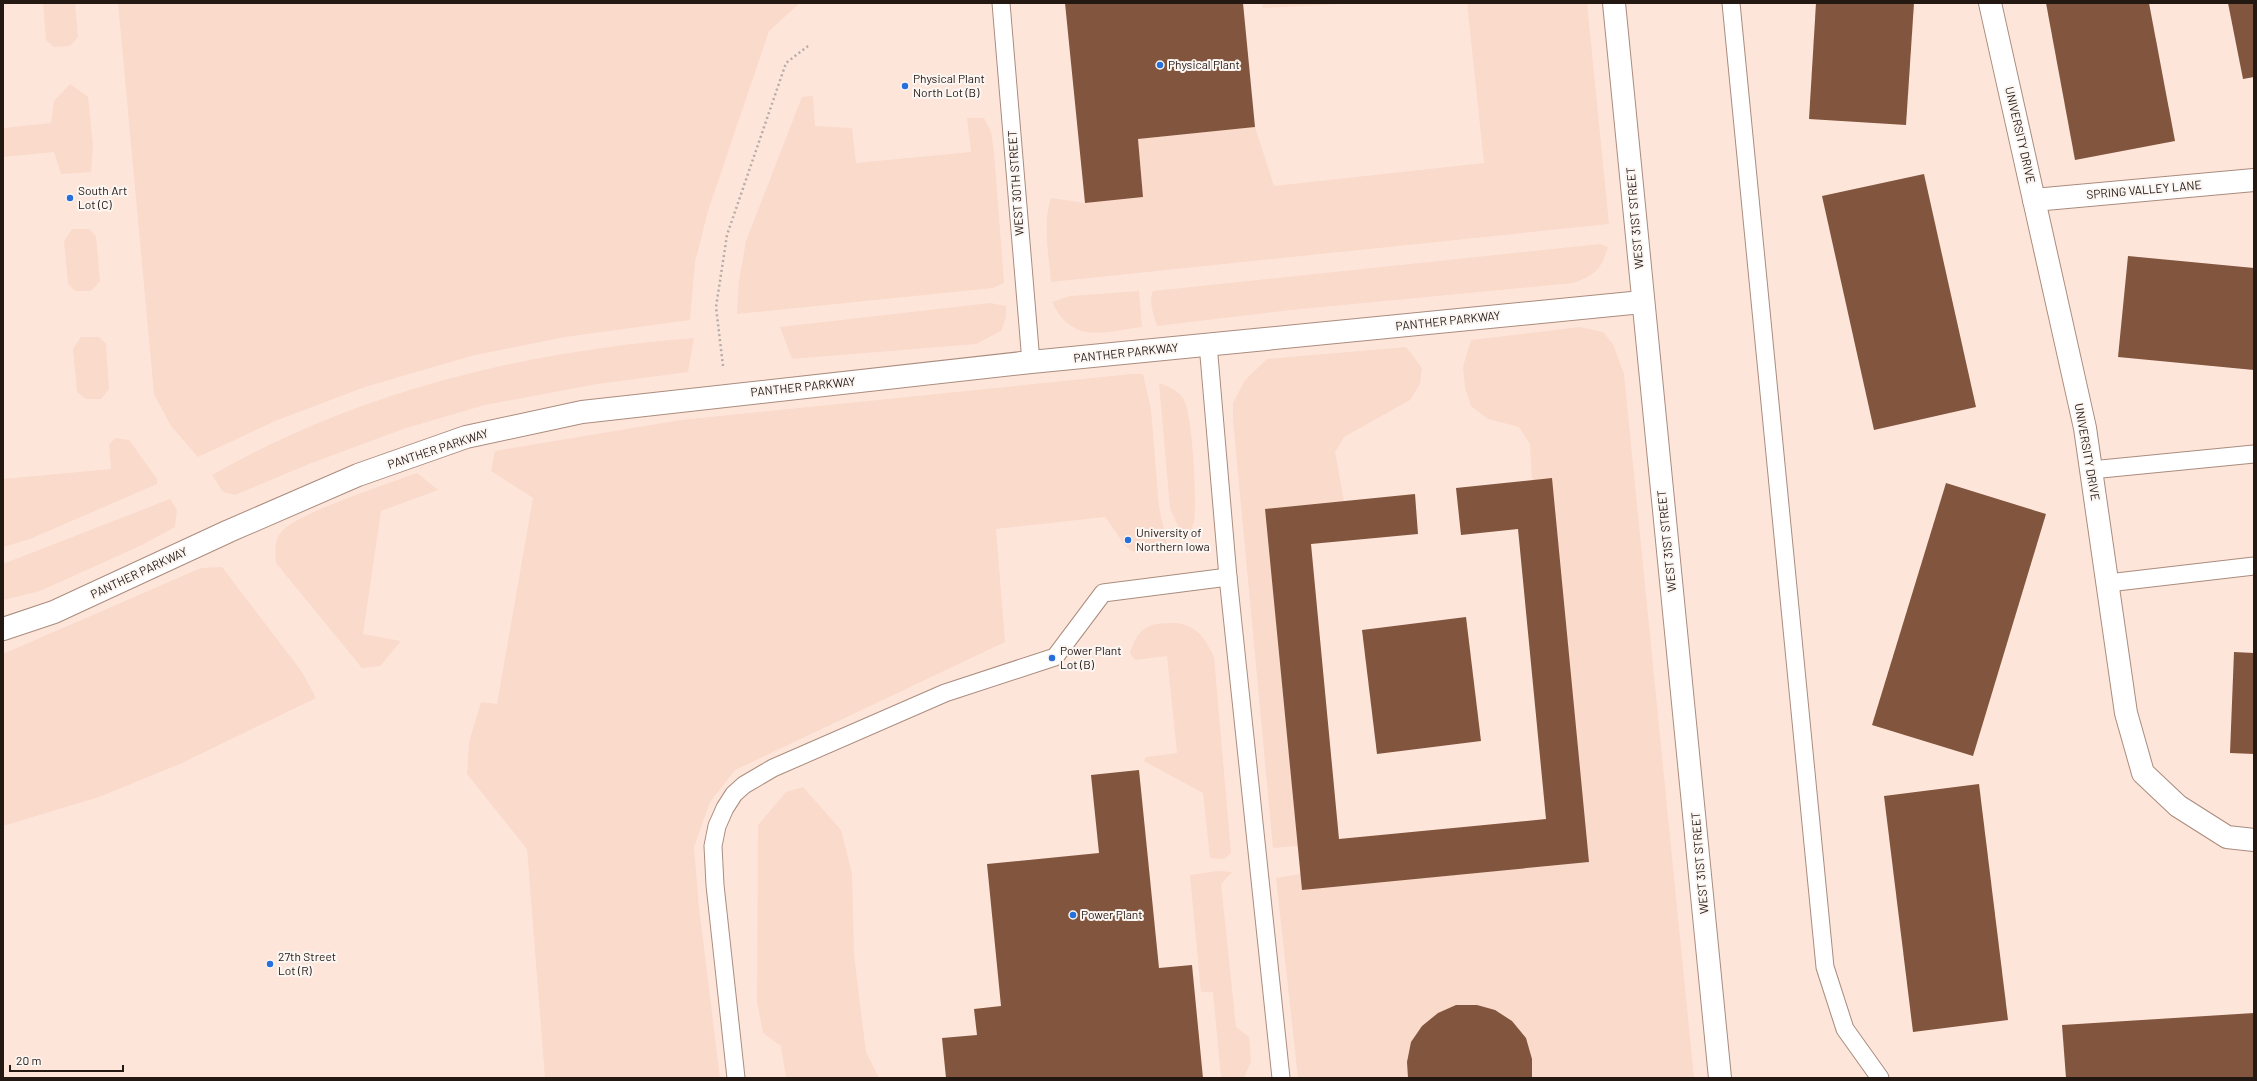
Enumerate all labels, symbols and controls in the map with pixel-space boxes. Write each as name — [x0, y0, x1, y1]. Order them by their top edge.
place label: Physical Plant — [1168, 57, 1240, 71]
marker: Physical Plant — [1155, 60, 1165, 70]
place label: Physical Plant North Lot (B) — [913, 71, 985, 99]
marker: Physical Plant North Lot (B) — [900, 81, 910, 91]
street label: UNIVERSITY DRIVE — [2003, 85, 2039, 184]
street label: WEST 30TH STREET — [1004, 130, 1026, 236]
street label: WEST 31ST STREET — [1623, 166, 1645, 270]
street label: SPRING VALLEY LANE — [2086, 177, 2202, 201]
place label: South Art Lot (C) — [78, 183, 127, 211]
marker: South Art Lot (C) — [65, 193, 75, 203]
street label: PANTHER PARKWAY — [1395, 308, 1501, 332]
street label: PANTHER PARKWAY — [1073, 340, 1179, 364]
street label: PANTHER PARKWAY — [750, 374, 856, 398]
street label: UNIVERSITY DRIVE — [2073, 402, 2103, 502]
street label: PANTHER PARKWAY — [385, 425, 490, 471]
street label: WEST 31ST STREET — [1654, 489, 1678, 593]
place label: University of Northern Iowa — [1136, 525, 1210, 553]
marker: University of Northern Iowa — [1123, 535, 1133, 545]
street label: PANTHER PARKWAY — [88, 543, 189, 601]
place label: Power Plant Lot (B) — [1060, 643, 1122, 671]
marker: Power Plant Lot (B) — [1047, 653, 1057, 663]
street label: WEST 31ST STREET — [1688, 811, 1710, 915]
place label: Power Plant — [1081, 907, 1143, 921]
marker: Power Plant — [1068, 910, 1078, 920]
place label: 27th Street Lot (R) — [278, 949, 336, 977]
marker: 27th Street Lot (R) — [265, 959, 275, 969]
scale bar — [10, 1047, 123, 1073]
text: 20 m — [16, 1053, 42, 1067]

